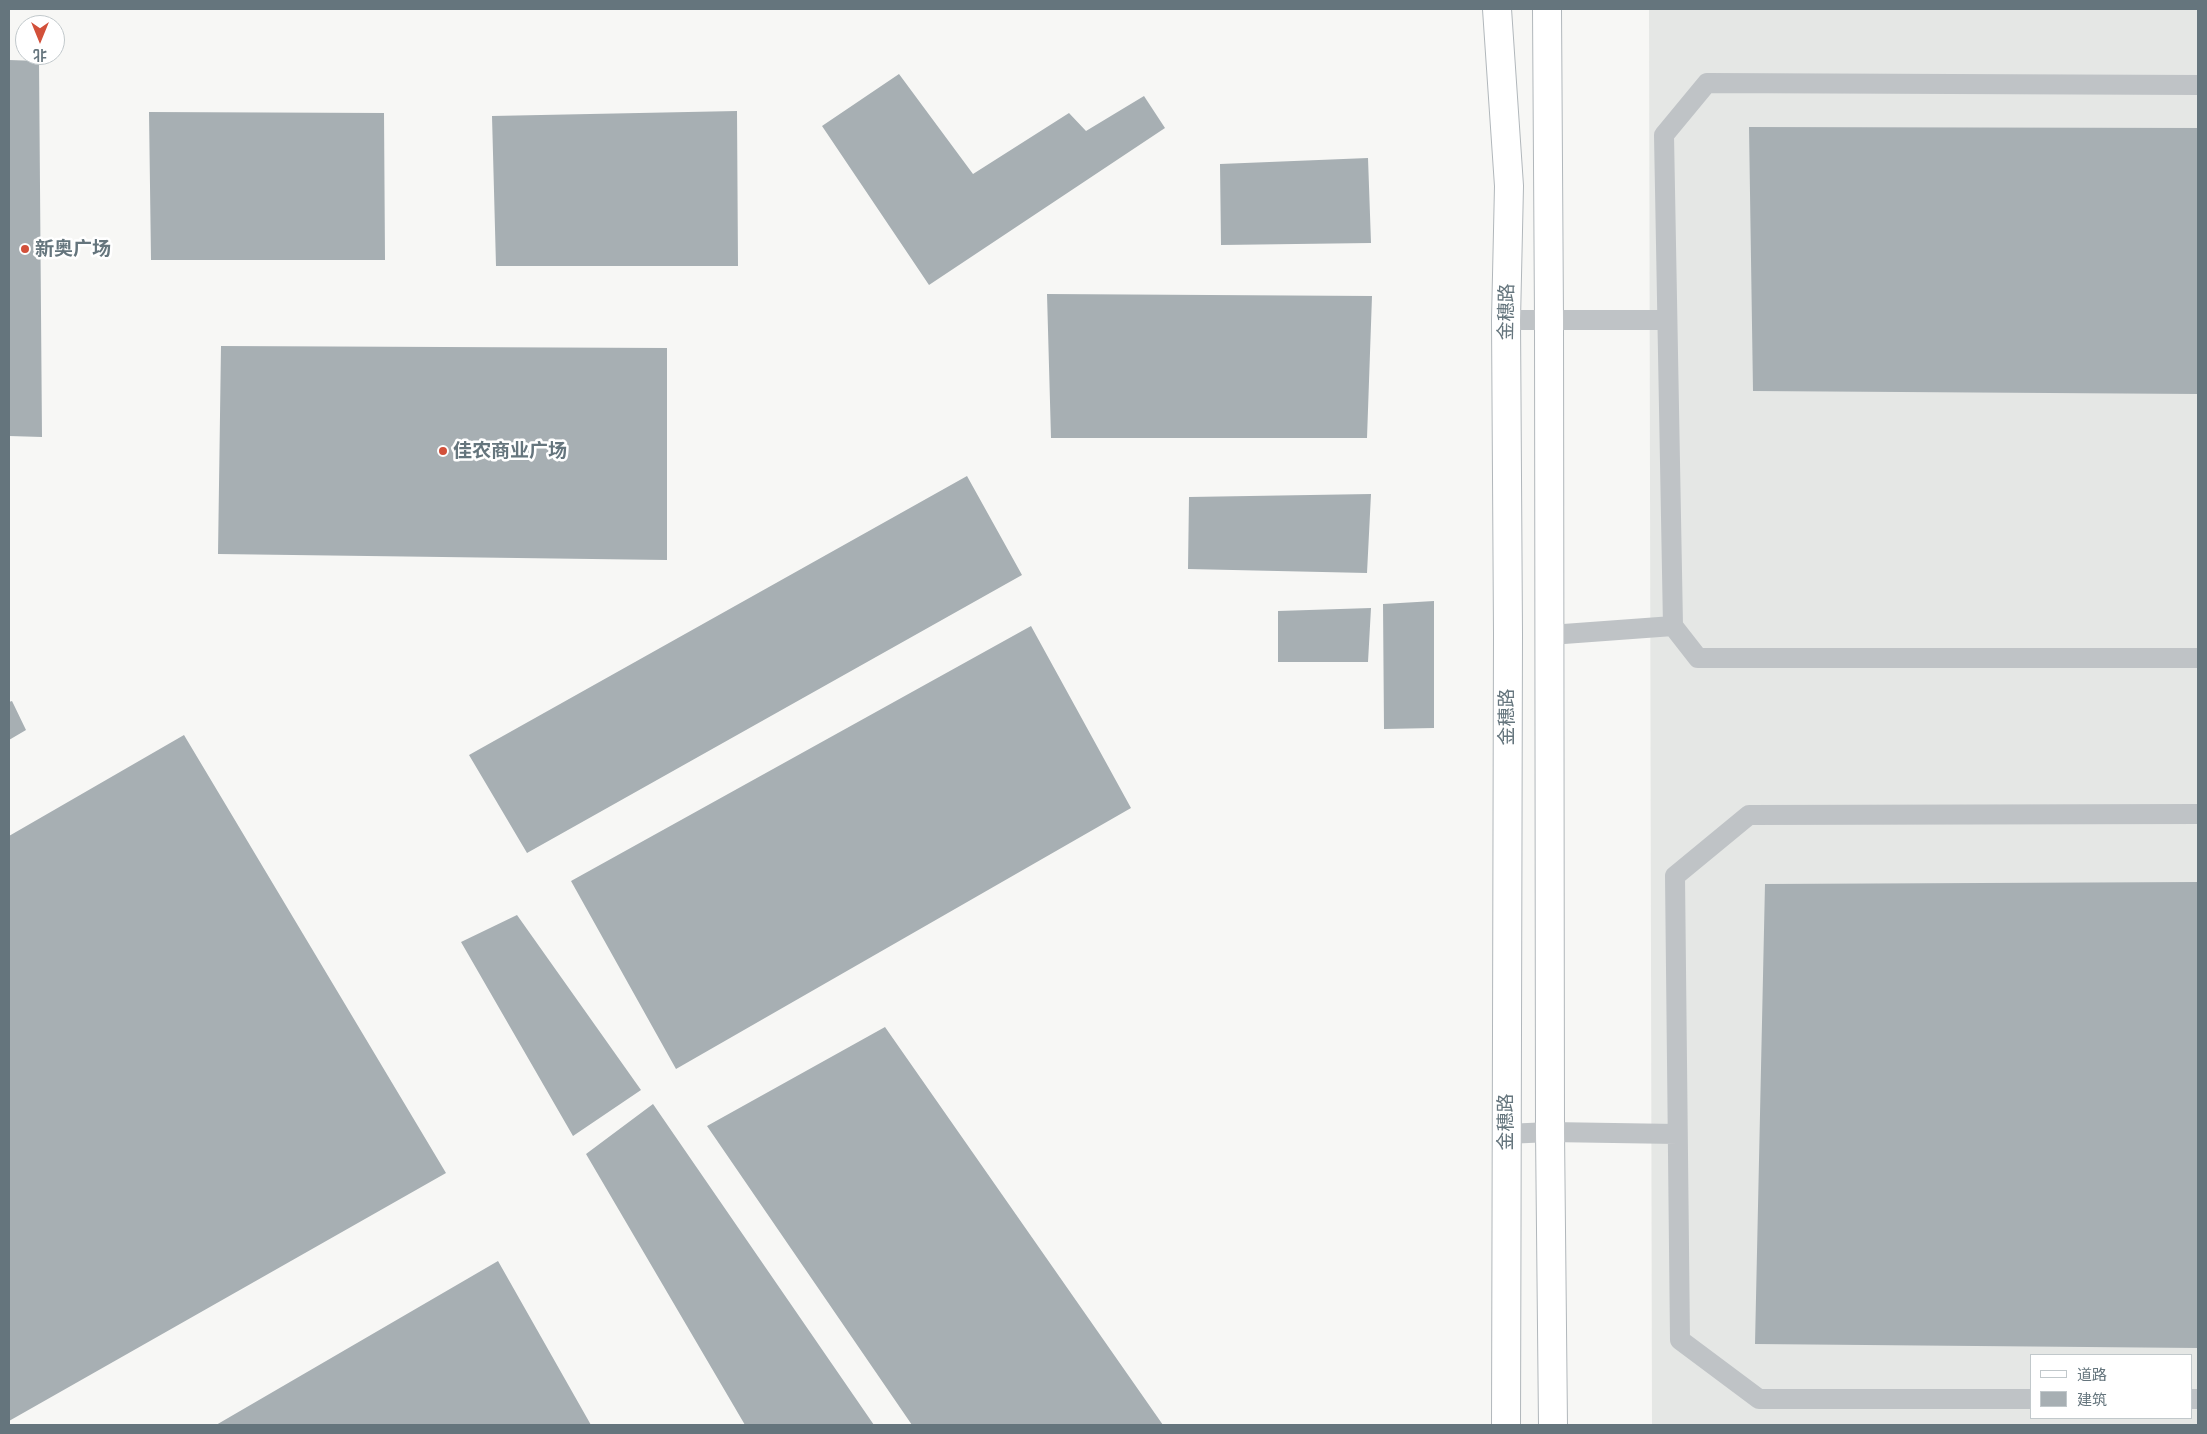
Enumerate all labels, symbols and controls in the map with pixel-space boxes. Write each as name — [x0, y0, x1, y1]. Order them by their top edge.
north arrow — [15, 15, 65, 65]
text: 北 — [33, 46, 47, 63]
place label: 新奥广场 — [35, 238, 111, 260]
marker: 新奥广场 — [19, 243, 31, 255]
street label: 金穗路 — [1495, 283, 1519, 341]
place label: 佳农商业广场 — [453, 440, 567, 462]
marker: 佳农商业广场 — [437, 445, 449, 457]
street label: 金穗路 — [1496, 689, 1518, 745]
street label: 金穗路 — [1495, 1094, 1517, 1150]
legend — [2030, 1354, 2192, 1419]
text: 道路 — [2077, 1366, 2107, 1384]
text: 建筑 — [2077, 1391, 2107, 1409]

